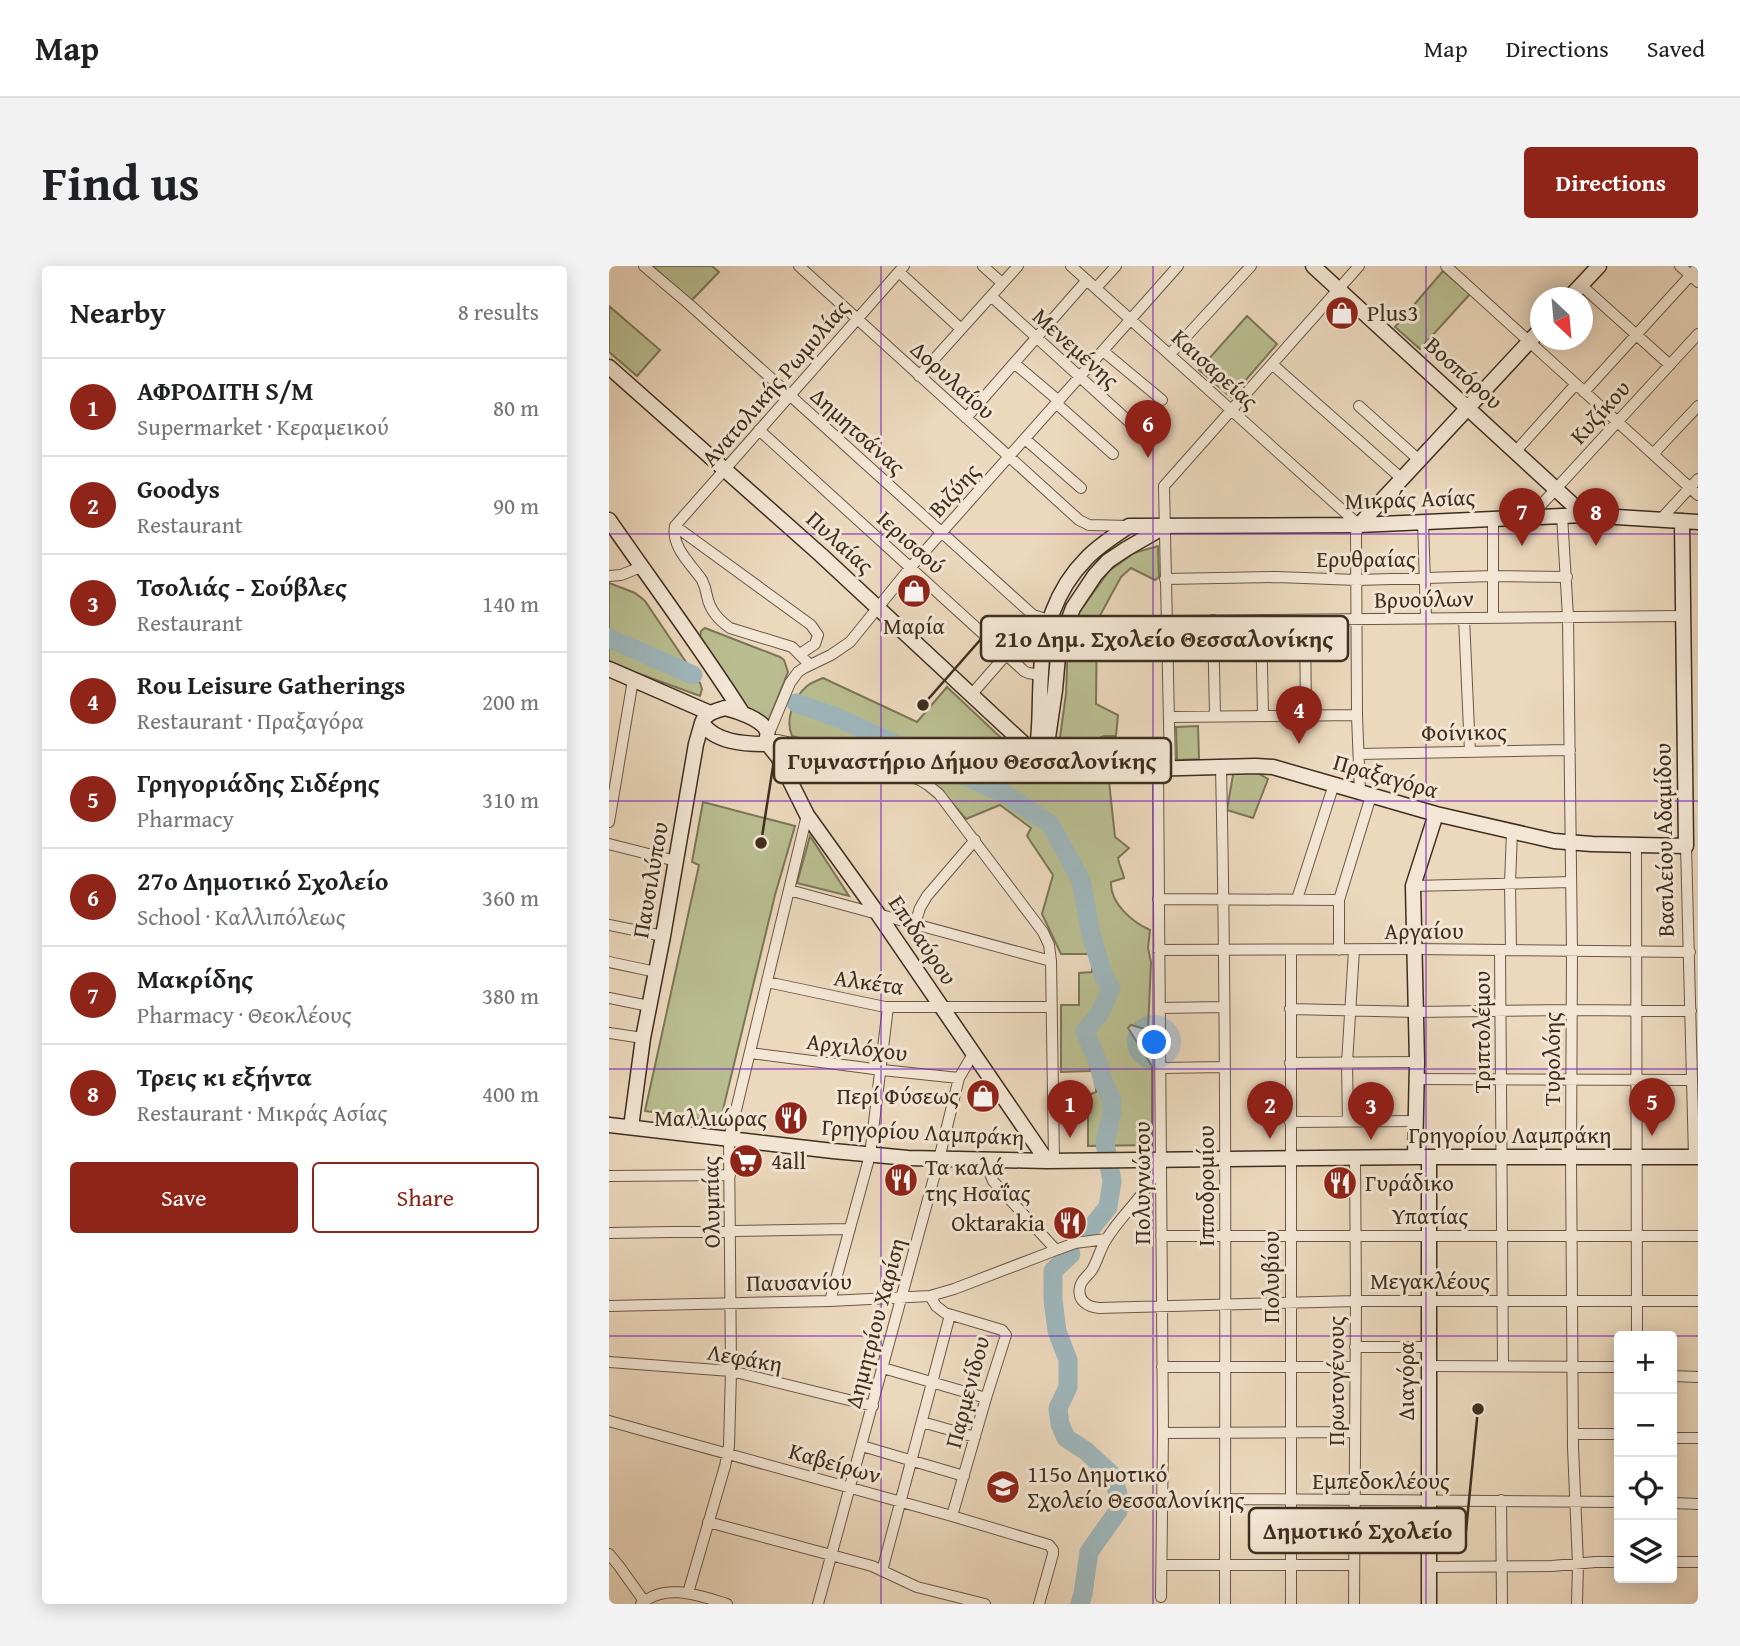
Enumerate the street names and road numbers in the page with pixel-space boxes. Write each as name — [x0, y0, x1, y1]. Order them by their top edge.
street label: Ανατολικής Ρωμυλίας — [693, 292, 857, 473]
street label: Μενεμένης — [1026, 300, 1127, 396]
street label: Καισαρείας — [1165, 321, 1266, 417]
street label: Βοσπόρου — [1418, 329, 1511, 417]
street label: Δορυλαίου — [904, 333, 1003, 427]
street label: Κυζίκου — [1562, 372, 1638, 451]
street label: Δημητσάνας — [804, 379, 913, 482]
street label: Βιζύης — [920, 455, 987, 524]
street label: Μικράς Ασίας — [1344, 480, 1476, 517]
street label: Πυλαίας — [799, 502, 882, 581]
street label: Ιερισσού — [870, 502, 953, 581]
street label: Ερυθραίας — [1316, 542, 1416, 575]
street label: Βρυούλων — [1374, 581, 1474, 616]
street label: Φοίνικος — [1421, 714, 1507, 749]
street label: Βασιλείου Αδαμίδου — [1645, 743, 1682, 937]
street label: Πραξαγόρα — [1330, 745, 1442, 806]
street label: Παυσιλύπου — [623, 819, 676, 941]
street label: Επιδαύρου — [881, 888, 966, 991]
street label: Αργαίου — [1384, 914, 1464, 947]
street label: Αλκέτα — [832, 960, 906, 1003]
street label: Τριπτολέμου — [1465, 971, 1498, 1093]
street label: Τυρολόης — [1535, 1012, 1568, 1106]
street label: Αρχιλόχου — [805, 1024, 909, 1069]
street label: Γρηγορίου Λαμπράκη — [821, 1110, 1025, 1153]
street label: Γρηγορίου Λαμπράκη — [1409, 1118, 1611, 1151]
street label: Πολυγνώτου — [1125, 1121, 1158, 1245]
street label: Ιπποδρομίου — [1189, 1125, 1222, 1247]
street label: Ολυμπίας — [693, 1155, 728, 1248]
street label: Υπατίας — [1391, 1199, 1468, 1232]
street label: Πολυβίου — [1254, 1231, 1287, 1323]
street label: Δημητρίου Χαρίση — [836, 1234, 913, 1412]
street label: Παυσανίου — [746, 1264, 852, 1299]
street label: Μεγακλέους — [1370, 1264, 1490, 1297]
street label: Πρωτογένους — [1319, 1316, 1352, 1446]
street label: Παρμενίδου — [936, 1332, 997, 1452]
street label: Λεφάκη — [705, 1335, 785, 1380]
street label: Διαγόρα — [1389, 1342, 1422, 1420]
street label: Καβείρων — [785, 1434, 885, 1491]
street label: Εμπεδοκλέους — [1312, 1464, 1450, 1497]

